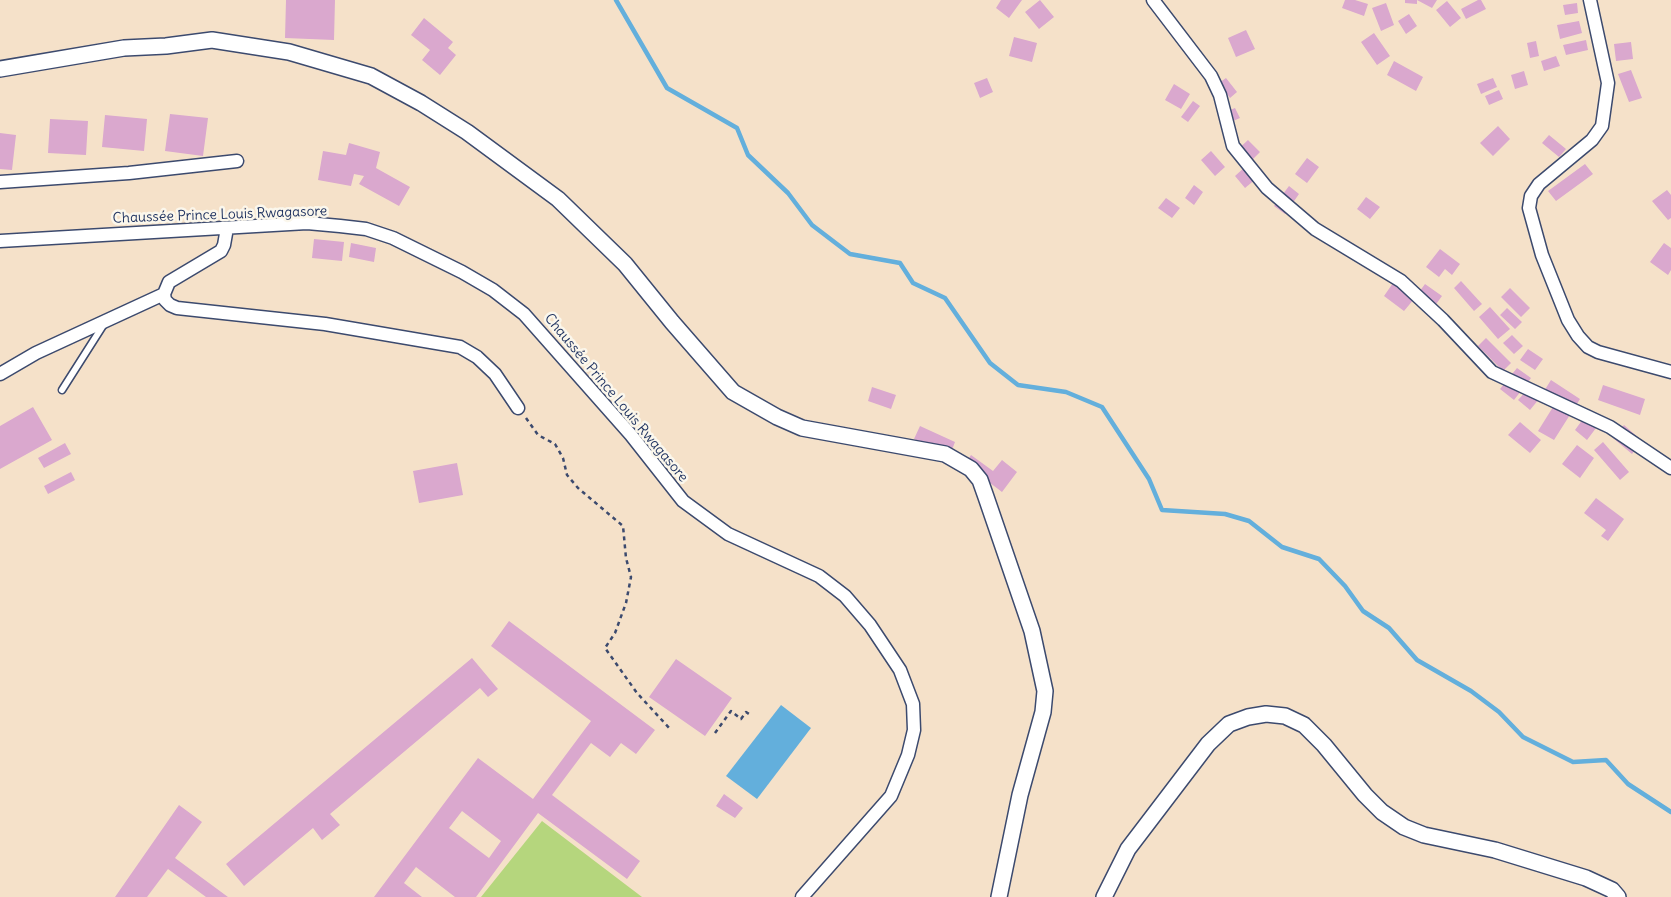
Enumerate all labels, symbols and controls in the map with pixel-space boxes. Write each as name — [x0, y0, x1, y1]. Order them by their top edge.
street label: Chaussée Prince Louis Rwagasore — [112, 203, 328, 227]
street label: Chaussée Prince Louis Rwagasore — [541, 310, 691, 486]

